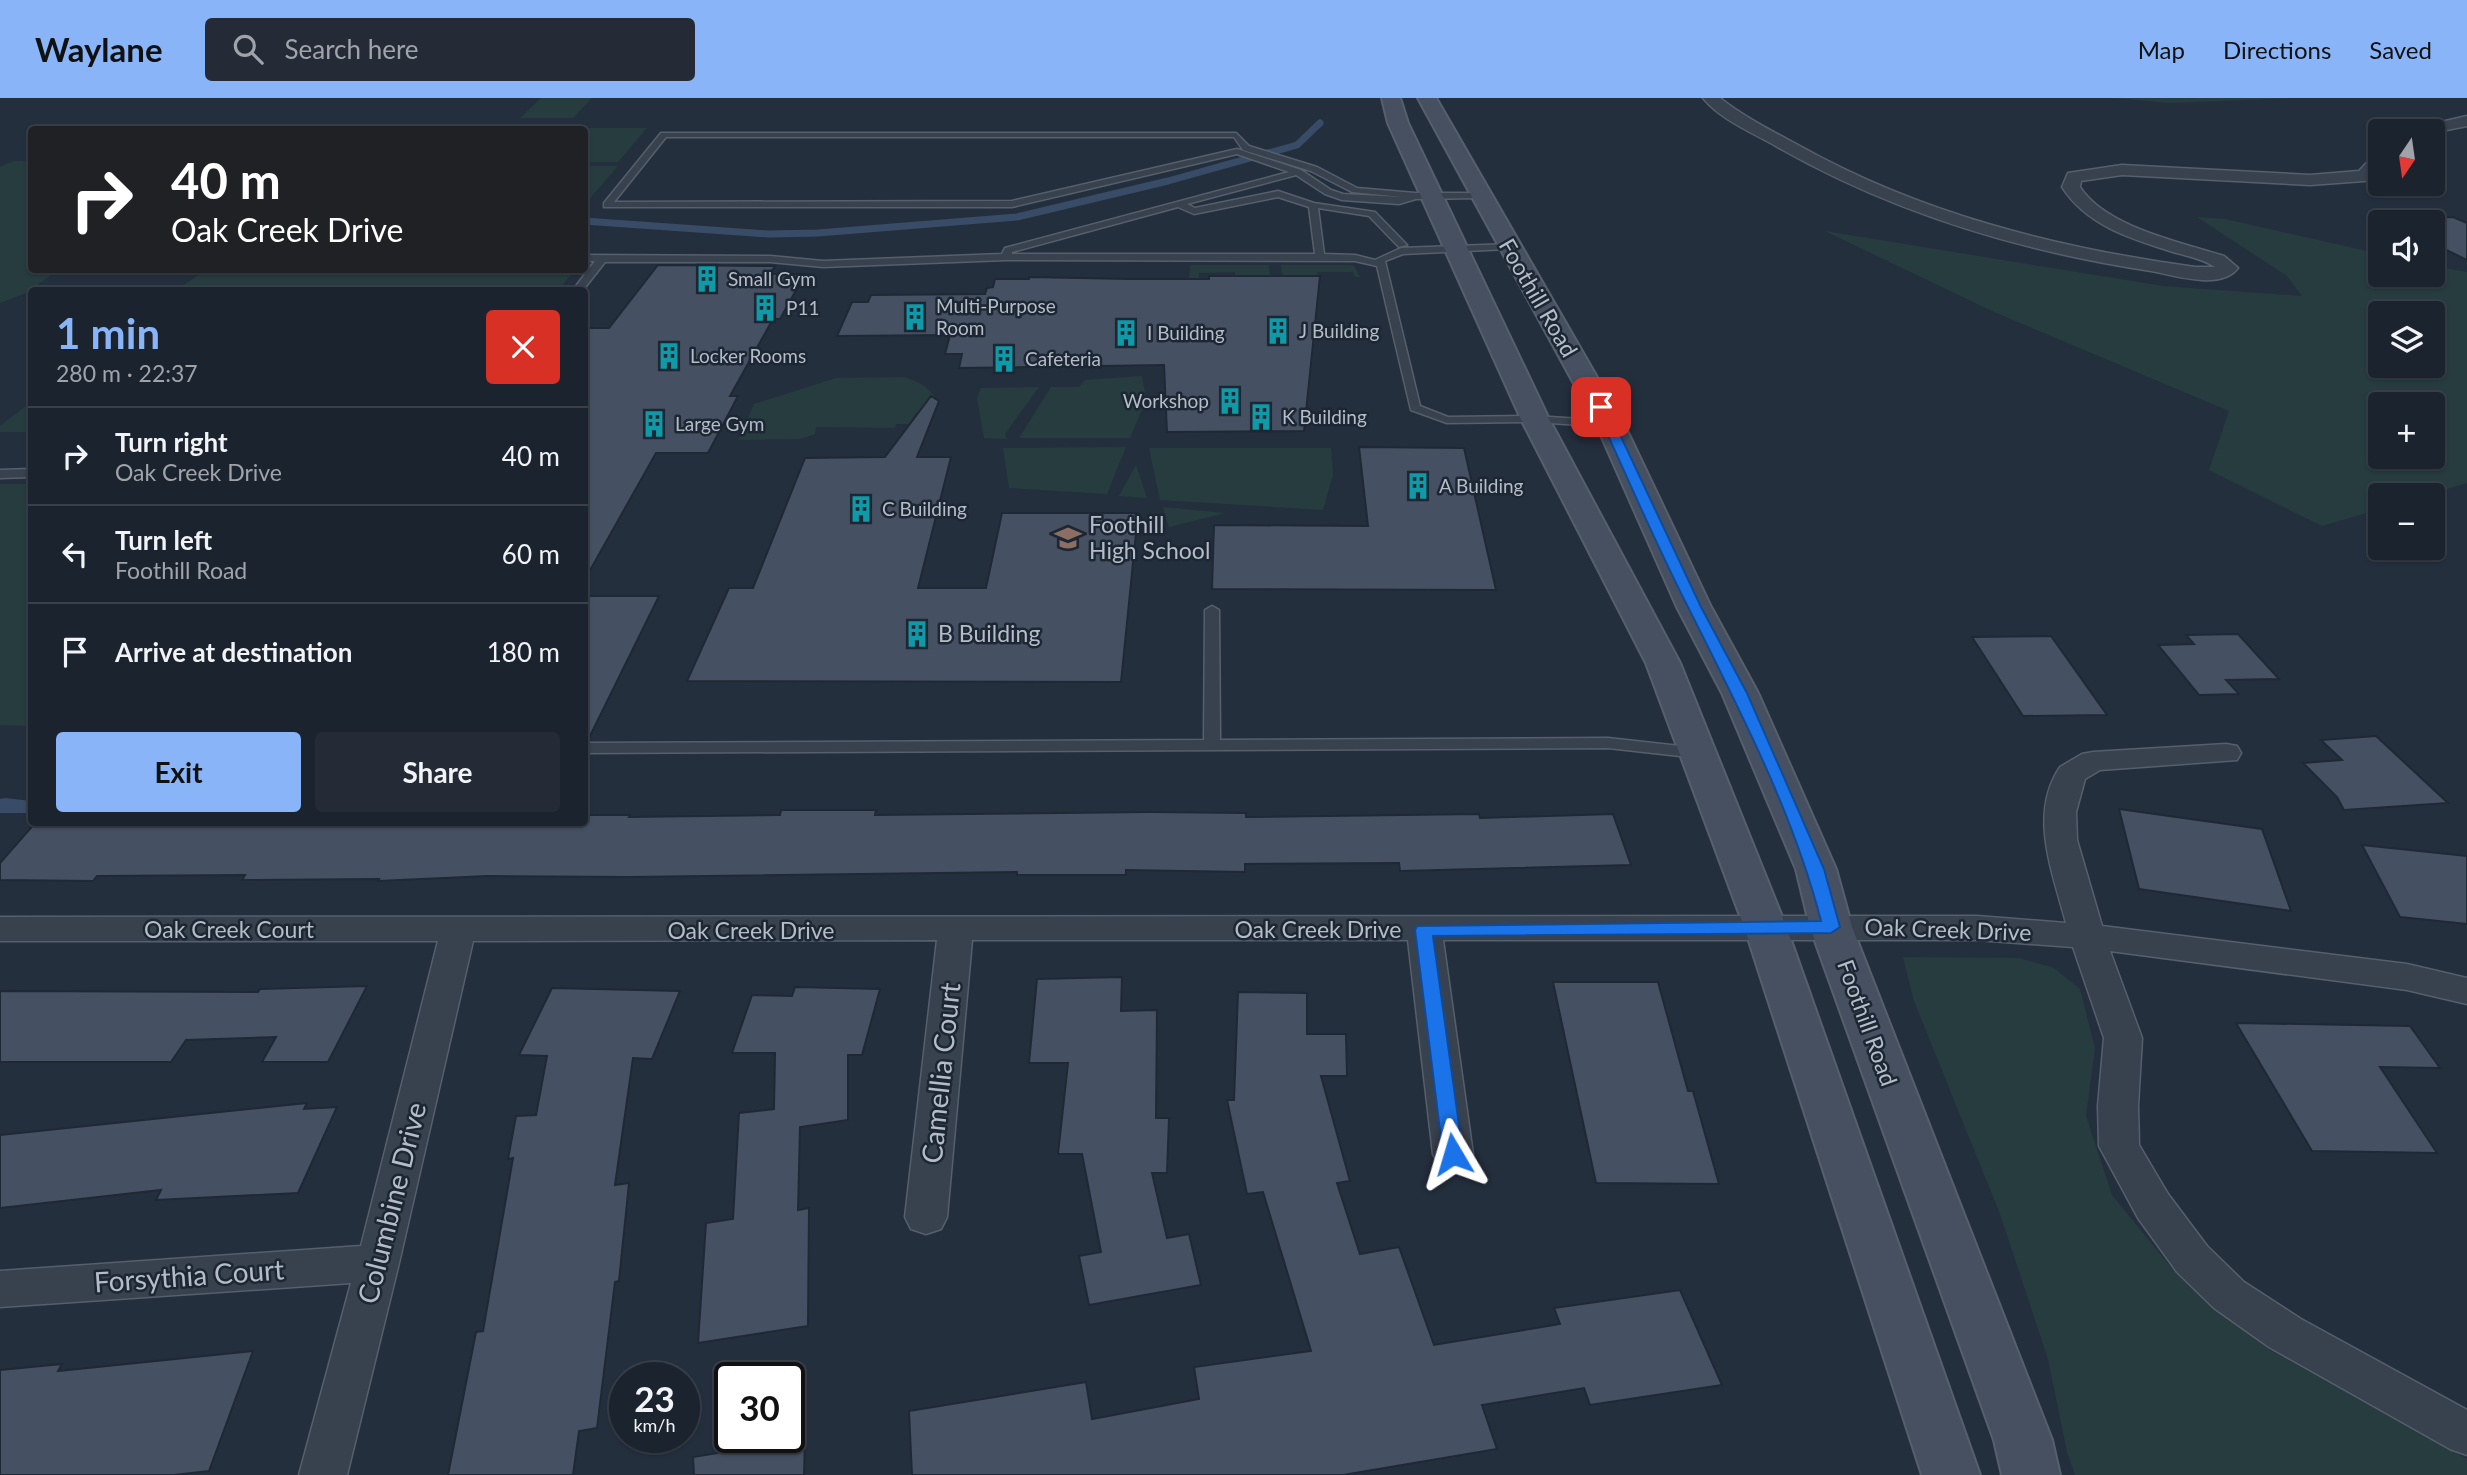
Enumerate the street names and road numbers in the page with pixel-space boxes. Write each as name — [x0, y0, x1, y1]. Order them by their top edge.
street label: Foothill Road — [1494, 233, 1584, 362]
street label: Oak Creek Drive — [1864, 912, 2032, 946]
street label: Oak Creek Court — [144, 915, 315, 943]
street label: Oak Creek Drive — [1234, 915, 1402, 943]
street label: Oak Creek Drive — [667, 916, 835, 944]
street label: Foothill Road — [1832, 956, 1904, 1090]
street label: Camellia Court — [914, 981, 966, 1165]
street label: Columbine Drive — [350, 1099, 432, 1307]
street label: Forsythia Court — [93, 1251, 285, 1299]

